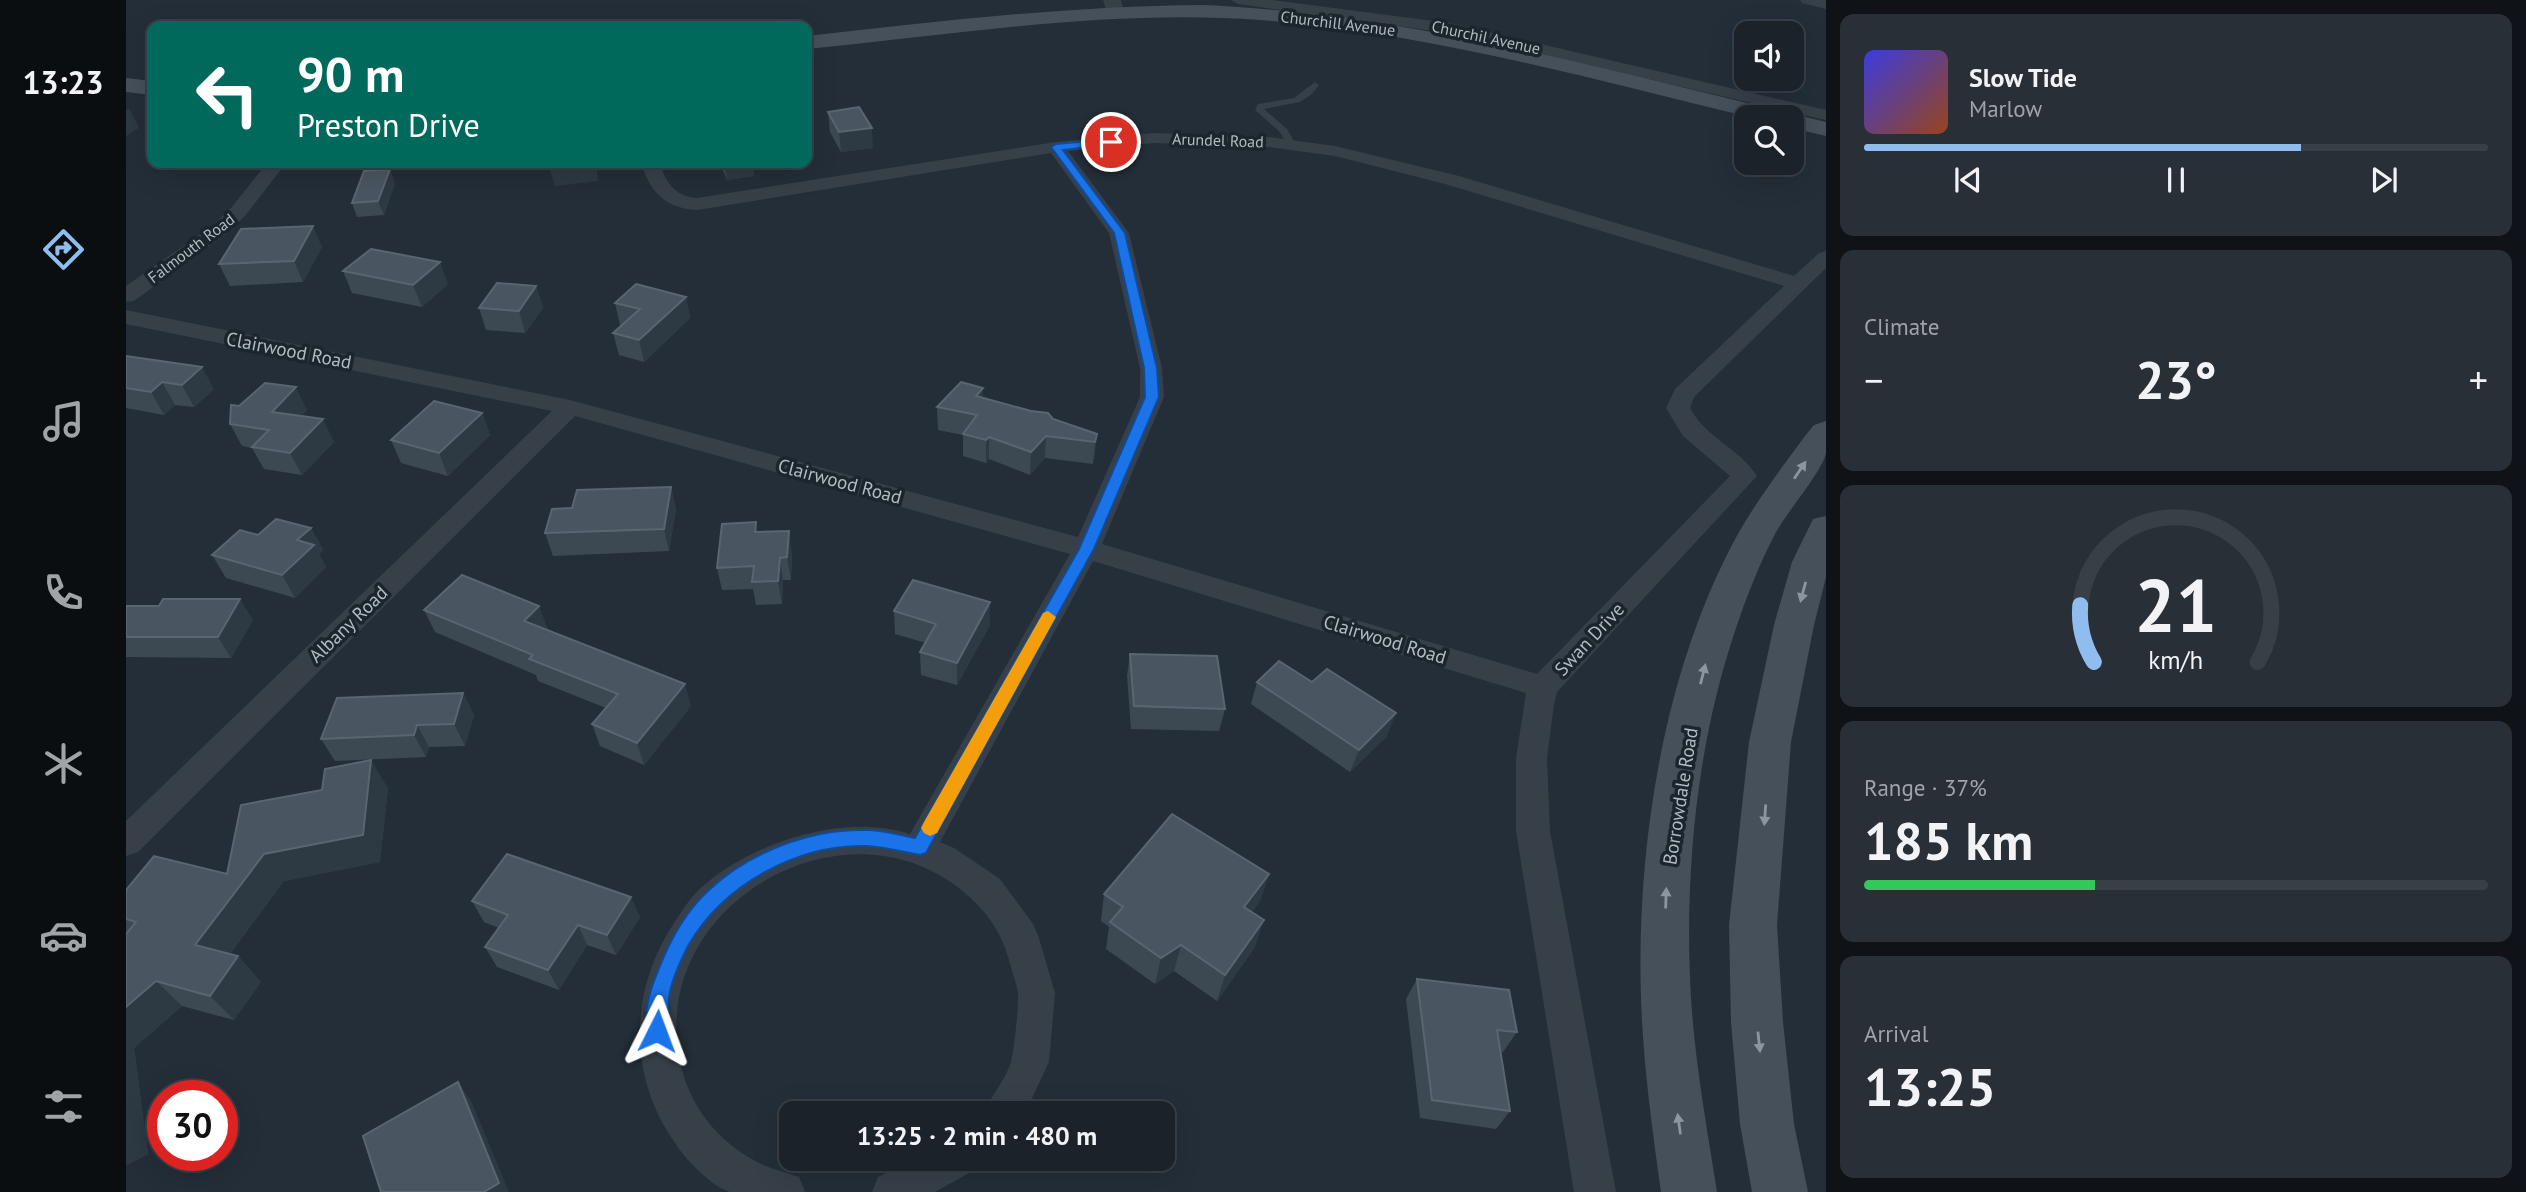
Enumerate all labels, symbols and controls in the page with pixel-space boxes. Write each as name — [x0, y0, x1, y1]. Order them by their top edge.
street label: Churchill Avenue — [1280, 6, 1396, 40]
street label: Churchil Avenue — [1430, 16, 1542, 58]
map controls — [1734, 21, 1804, 175]
button: sound — [1734, 21, 1804, 91]
text: 90 m — [297, 42, 404, 106]
icon: left — [182, 49, 273, 140]
text: 13:23 — [22, 61, 104, 103]
text: Slow Tide — [1969, 61, 2077, 94]
text: Marlow — [1969, 94, 2042, 123]
text: Preston Drive — [297, 104, 480, 146]
button: search — [1734, 105, 1804, 175]
pin — [1081, 112, 1141, 172]
icon: arrive — [1092, 123, 1130, 161]
street label: Arundel Road — [1172, 128, 1264, 152]
icon: previous — [1949, 161, 1987, 199]
icon: pause — [2157, 161, 2195, 199]
icon: next — [2365, 161, 2403, 199]
street label: Falmouth Road — [144, 209, 238, 287]
icon: directions — [39, 225, 88, 274]
text: Climate — [1864, 312, 1939, 341]
street label: Clairwood Road — [224, 326, 354, 374]
text: 23° — [2135, 346, 2217, 413]
text: − — [1864, 355, 1883, 404]
text: + — [2469, 355, 2488, 404]
icon: music — [39, 397, 88, 446]
street label: Clairwood Road — [776, 453, 904, 509]
one-way arrow — [1793, 460, 1806, 479]
text: 21 — [2135, 558, 2217, 652]
icon: phone — [39, 568, 88, 617]
street label: Albany Road — [304, 581, 392, 667]
one-way arrow — [1798, 582, 1808, 603]
street label: Swan Drive — [1549, 597, 1629, 681]
street label: Clairwood Road — [1321, 609, 1449, 669]
text: km/h — [2149, 644, 2203, 676]
one-way arrow — [1698, 663, 1709, 685]
street label: Borrowdale Road — [1657, 726, 1703, 866]
icon: climate — [39, 739, 88, 788]
text: Range · 37% — [1864, 773, 1987, 802]
one-way arrow — [1759, 805, 1770, 827]
text: 185 km — [1864, 807, 2033, 874]
one-way arrow — [1661, 886, 1672, 908]
icon: car — [39, 911, 88, 960]
position arrow — [620, 994, 694, 1068]
text: Arrival — [1864, 1019, 1928, 1048]
one-way arrow — [1753, 1031, 1764, 1053]
text: 13:25 — [1864, 1053, 1996, 1120]
speed limit sign: 30 — [147, 1080, 238, 1171]
icon: filters — [39, 1082, 88, 1131]
one-way arrow — [1673, 1113, 1684, 1135]
text: 13:25 · 2 min · 480 m — [857, 1119, 1097, 1152]

